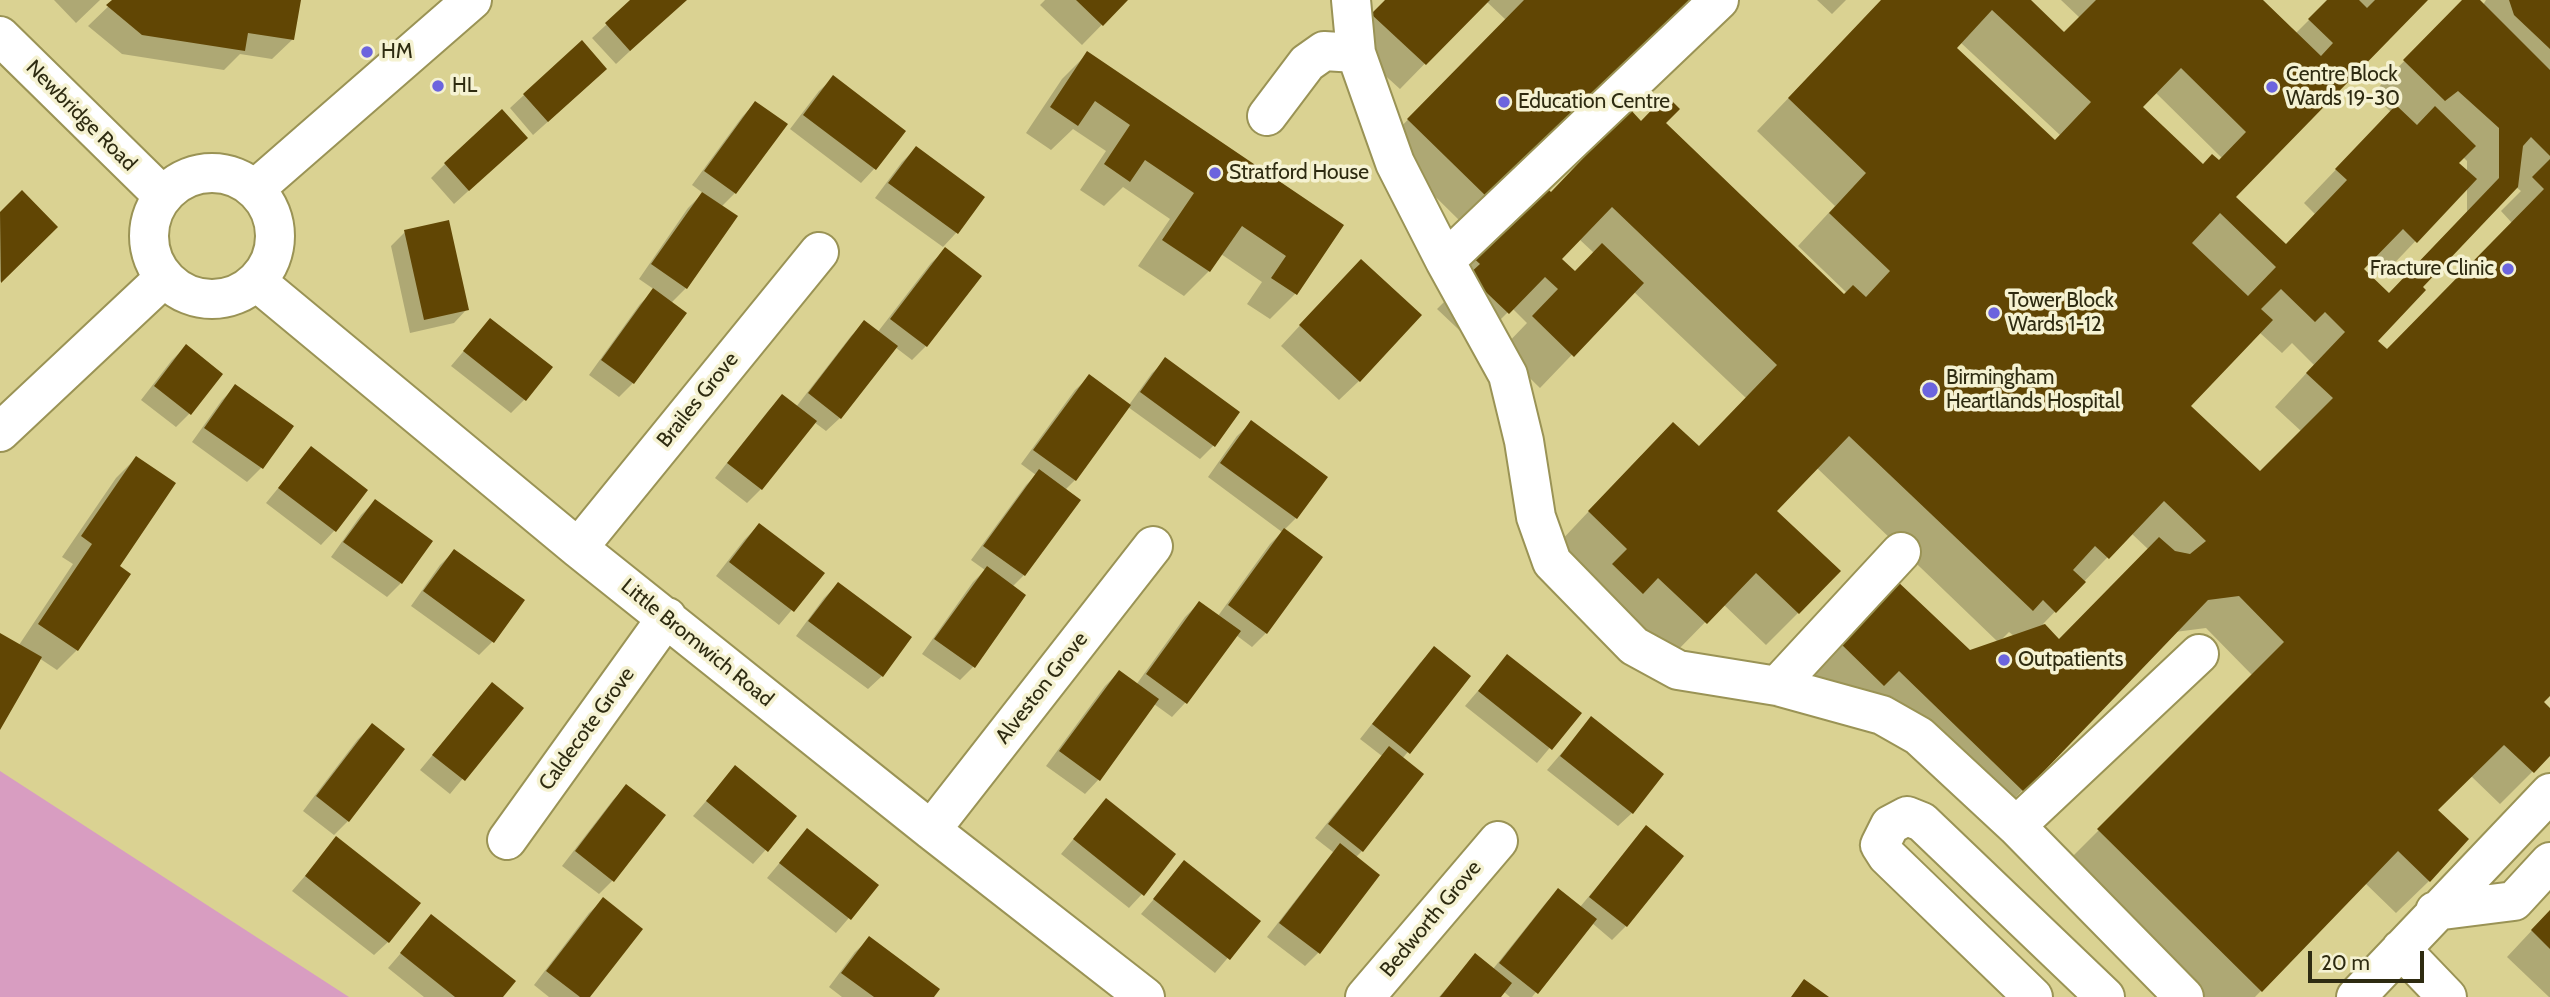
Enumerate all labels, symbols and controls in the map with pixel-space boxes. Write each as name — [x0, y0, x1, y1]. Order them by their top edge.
place label: HM — [381, 39, 413, 65]
marker: HM — [359, 44, 375, 60]
street label: Newbridge Road — [20, 55, 142, 177]
place label: Centre Block Wards 19-30 — [2286, 62, 2400, 112]
place label: HL — [452, 73, 477, 99]
marker: HL — [430, 78, 446, 94]
marker: Centre Block Wards 19-30 — [2264, 79, 2280, 95]
place label: Education Centre — [1518, 89, 1670, 115]
marker: Education Centre — [1496, 94, 1512, 110]
place label: Stratford House — [1229, 160, 1369, 186]
marker: Stratford House — [1207, 165, 1223, 181]
place label: Fracture Clinic — [2370, 256, 2494, 282]
marker: Fracture Clinic — [2500, 261, 2516, 277]
place label: Tower Block Wards 1-12 — [2008, 288, 2114, 338]
marker: Tower Block Wards 1-12 — [1986, 305, 2002, 321]
street label: Brailes Grove — [652, 347, 744, 453]
place label: Birmingham Heartlands Hospital — [1946, 365, 2120, 415]
marker: Birmingham Heartlands Hospital — [1920, 380, 1940, 400]
street label: Little Bromwich Road — [616, 574, 778, 712]
street label: Alveston Grove — [991, 627, 1093, 749]
place label: Outpatients — [2018, 647, 2123, 673]
marker: Outpatients — [1996, 652, 2012, 668]
street label: Caldecote Grove — [534, 662, 640, 796]
street label: Bedworth Grove — [1375, 856, 1487, 982]
scale bar — [2312, 937, 2428, 981]
text: 20 m — [2321, 950, 2370, 975]

